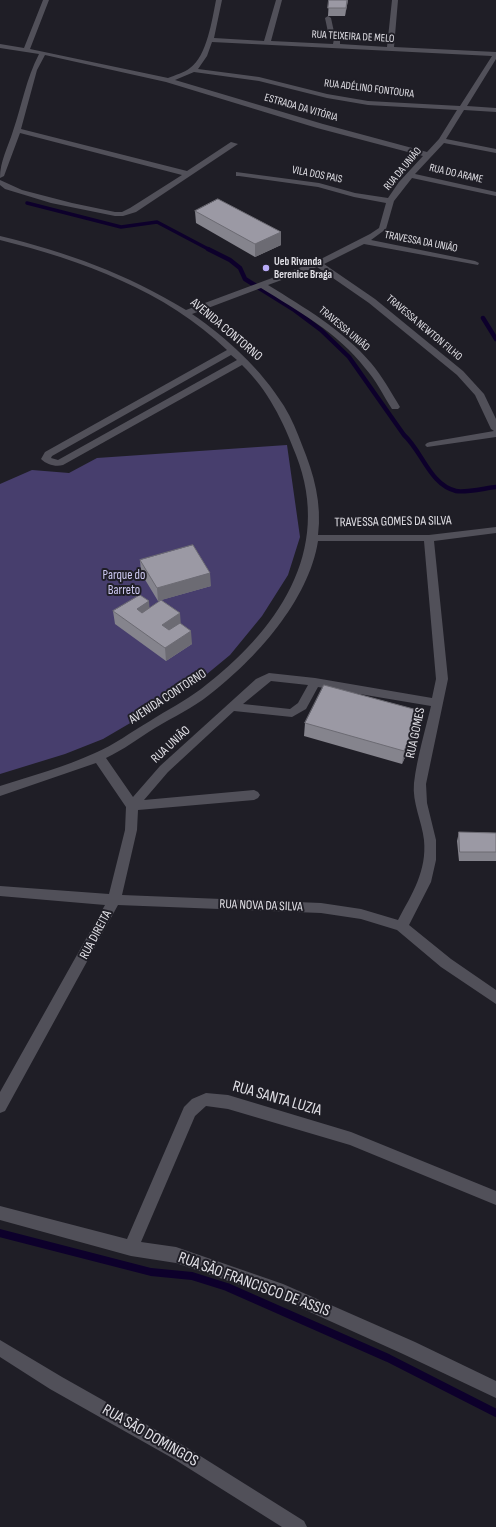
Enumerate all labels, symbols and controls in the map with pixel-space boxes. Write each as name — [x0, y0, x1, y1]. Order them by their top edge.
street label: RUA TEIXEIRA DE MELO — [311, 28, 395, 46]
street label: RUA ADÉLINO FONTOURA — [323, 77, 415, 101]
street label: ESTRADA DA VITÓRIA — [263, 91, 339, 125]
street label: RUA DA UNIÃO — [381, 145, 425, 193]
street label: RUA DO ARAME — [428, 161, 484, 187]
street label: VILA DOS PAIS — [291, 164, 343, 186]
street label: TRAVESSA DA UNIÃO — [383, 228, 459, 256]
place label: Ueb Rivanda Berenice Braga — [274, 255, 332, 281]
marker: Ueb Rivanda Berenice Braga — [261, 263, 271, 273]
street label: TRAVESSA NEWTON FILHO — [383, 292, 465, 364]
street label: AVENIDA CONTORNO — [187, 295, 265, 365]
street label: TRAVESSA UNIÃO — [316, 304, 372, 354]
street label: TRAVESSA GOMES DA SILVA — [334, 513, 452, 531]
park label: Parque do Barreto — [103, 568, 145, 599]
street label: AVENIDA CONTORNO — [126, 666, 210, 728]
street label: RUA GOMES — [403, 706, 429, 760]
street label: RUA UNIÃO — [148, 723, 194, 767]
street label: RUA NOVA DA SILVA — [219, 897, 303, 915]
street label: RUA DIREITA — [77, 908, 115, 962]
street label: RUA SANTA LUZIA — [230, 1077, 324, 1121]
street label: RUA SÃO FRANCISCO DE ASSIS — [175, 1249, 333, 1321]
street label: RUA SÃO DOMINGOS — [99, 1401, 201, 1471]

